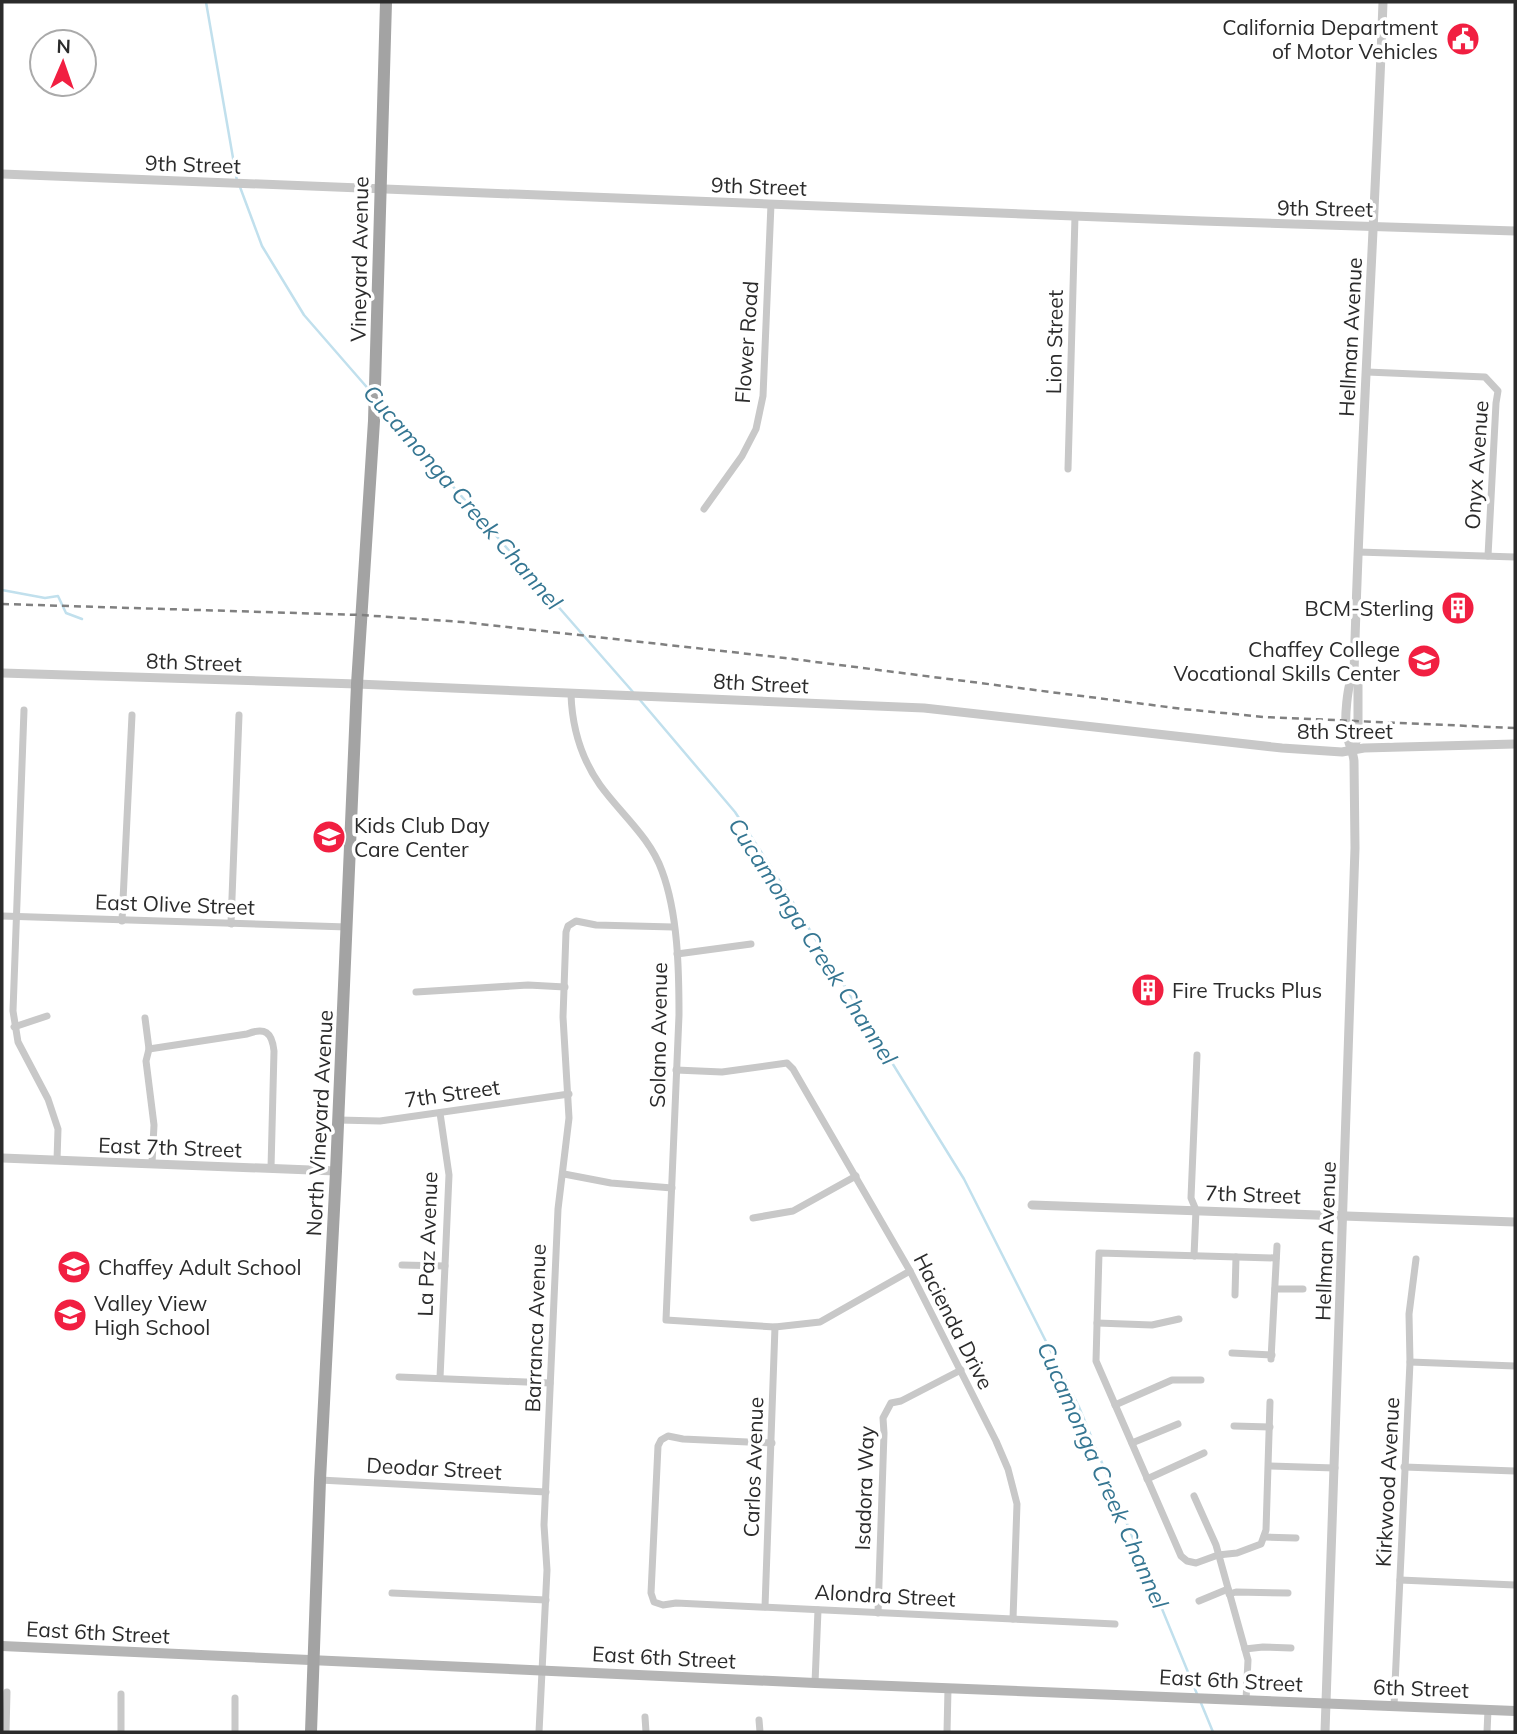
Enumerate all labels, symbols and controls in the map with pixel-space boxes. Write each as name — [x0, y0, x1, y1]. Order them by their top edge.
place label: California Department of Motor Vehicles — [1222, 14, 1438, 64]
public building icon: California Department of Motor Vehicles — [1444, 20, 1482, 58]
north arrow — [28, 28, 98, 98]
text: N — [56, 34, 71, 58]
street label: 9th Street — [145, 149, 241, 179]
street label: 9th Street — [711, 171, 807, 201]
street label: Vineyard Avenue — [345, 176, 373, 342]
street label: 9th Street — [1277, 194, 1373, 222]
street label: Hellman Avenue — [1333, 257, 1367, 417]
street label: Flower Road — [729, 280, 763, 404]
street label: Lion Street — [1040, 290, 1068, 394]
water label: Cucamonga Creek Channel — [357, 378, 569, 616]
street label: Onyx Avenue — [1459, 400, 1493, 530]
building icon: BCM-Sterling — [1439, 589, 1477, 627]
place label: BCM-Sterling — [1304, 595, 1434, 621]
place label: Chaffey College Vocational Skills Center — [1174, 636, 1400, 686]
school or university icon: Chaffey College Vocational Skills Center — [1405, 642, 1443, 680]
street label: 8th Street — [146, 647, 242, 677]
street label: 8th Street — [712, 668, 810, 698]
street label: 8th Street — [1297, 718, 1393, 744]
place label: Kids Club Day Care Center — [354, 812, 490, 862]
water label: Cucamonga Creek Channel — [722, 812, 904, 1071]
school or university icon: Kids Club Day Care Center — [310, 818, 348, 856]
street label: East Olive Street — [95, 888, 255, 920]
street label: Solano Avenue — [644, 962, 672, 1108]
building icon: Fire Trucks Plus — [1129, 971, 1167, 1009]
place label: Fire Trucks Plus — [1172, 977, 1322, 1003]
street label: North Vineyard Avenue — [300, 1009, 338, 1237]
street label: 7th Street — [403, 1073, 501, 1113]
street label: East 7th Street — [98, 1131, 242, 1163]
street label: Hellman Avenue — [1309, 1161, 1341, 1321]
street label: La Paz Avenue — [411, 1171, 443, 1317]
street label: 7th Street — [1205, 1179, 1301, 1209]
street label: Barranca Avenue — [519, 1243, 551, 1413]
school or university icon: Chaffey Adult School — [55, 1248, 93, 1286]
street label: Hacienda Drive — [909, 1249, 999, 1393]
place label: Chaffey Adult School — [98, 1254, 301, 1280]
place label: Valley View High School — [94, 1290, 210, 1340]
school or university icon: Valley View High School — [51, 1296, 89, 1334]
water label: Cucamonga Creek Channel — [1031, 1337, 1175, 1613]
street label: Carlos Avenue — [738, 1396, 768, 1538]
street label: Kirkwood Avenue — [1370, 1397, 1404, 1567]
street label: Isadora Way — [849, 1425, 879, 1551]
street label: Deodar Street — [366, 1451, 502, 1485]
street label: Alondra Street — [814, 1578, 956, 1612]
street label: East 6th Street — [26, 1615, 170, 1649]
street label: East 6th Street — [592, 1640, 736, 1674]
street label: East 6th Street — [1159, 1663, 1303, 1697]
street label: 6th Street — [1373, 1673, 1469, 1703]

